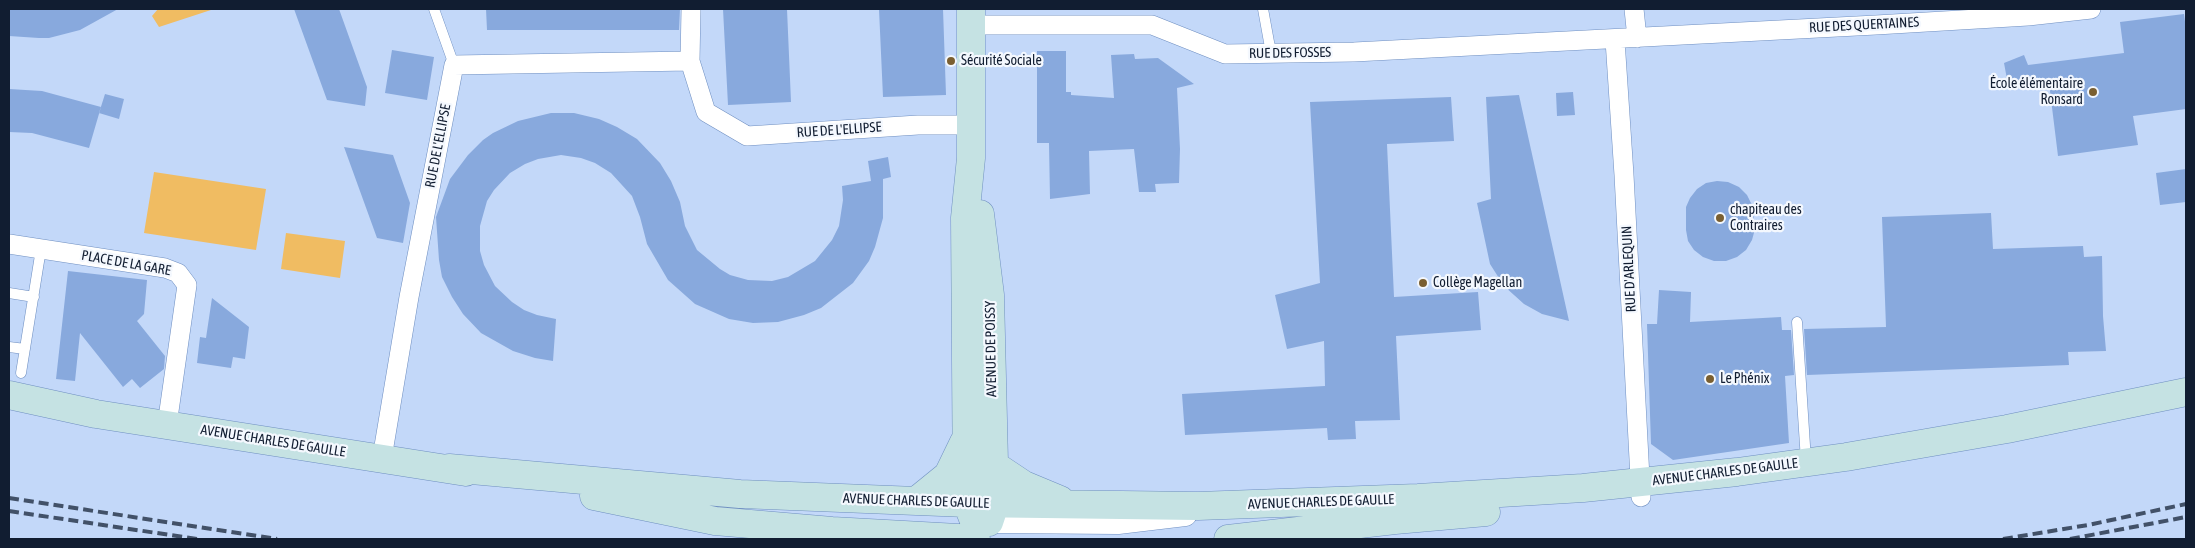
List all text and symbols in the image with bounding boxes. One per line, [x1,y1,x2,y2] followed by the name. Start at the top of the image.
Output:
[1809,14,1919,36] street label: RUE DES QUERTAINES
[1249,44,1331,62] street label: RUE DES FOSSES
[961,53,1042,69] place label: Sécurité Sociale
[945,55,957,67] marker: Sécurité Sociale
[1990,76,2083,108] place label: École élémentaire Ronsard
[2087,86,2099,98] marker: École élémentaire Ronsard
[422,103,454,189] street label: RUE DE L'ELLIPSE
[796,119,882,141] street label: RUE DE L'ELLIPSE
[1730,202,1802,234] place label: chapiteau des Contraires
[1714,212,1726,224] marker: chapiteau des Contraires
[1618,225,1640,313] street label: RUE D'ARLEQUIN
[80,247,172,279] street label: PLACE DE LA GARE
[1433,275,1522,291] place label: Collège Magellan
[1417,277,1429,289] marker: Collège Magellan
[982,301,1000,397] street label: AVENUE DE POISSY
[1720,371,1769,387] place label: Le Phénix
[1704,373,1716,385] marker: Le Phénix
[199,421,347,461] street label: AVENUE CHARLES DE GAULLE
[1651,455,1799,489] street label: AVENUE CHARLES DE GAULLE
[843,490,989,512] street label: AVENUE CHARLES DE GAULLE
[1248,491,1394,513] street label: AVENUE CHARLES DE GAULLE

